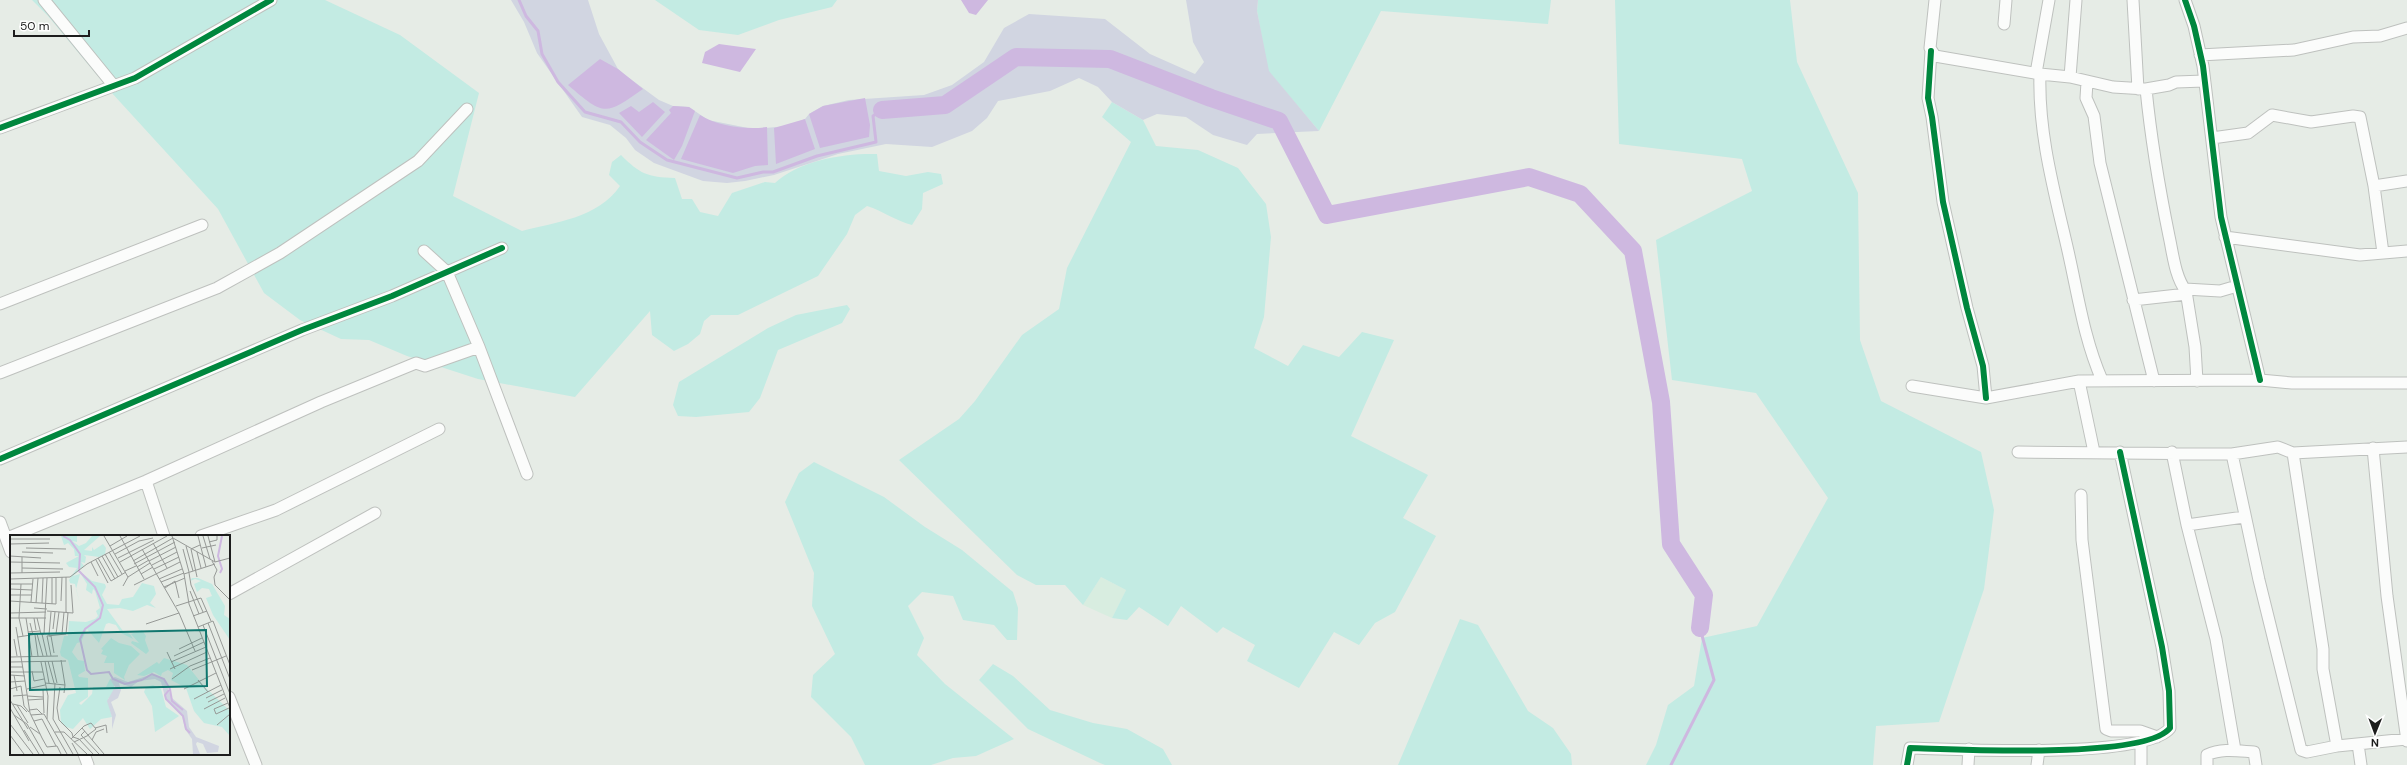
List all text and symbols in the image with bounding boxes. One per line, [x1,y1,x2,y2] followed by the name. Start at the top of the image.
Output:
[14,12,89,38] scale bar
[20,18,49,34] text: 50 m
[10,535,230,755] inset map
[2355,713,2395,753] north arrow
[2371,736,2379,750] text: N

